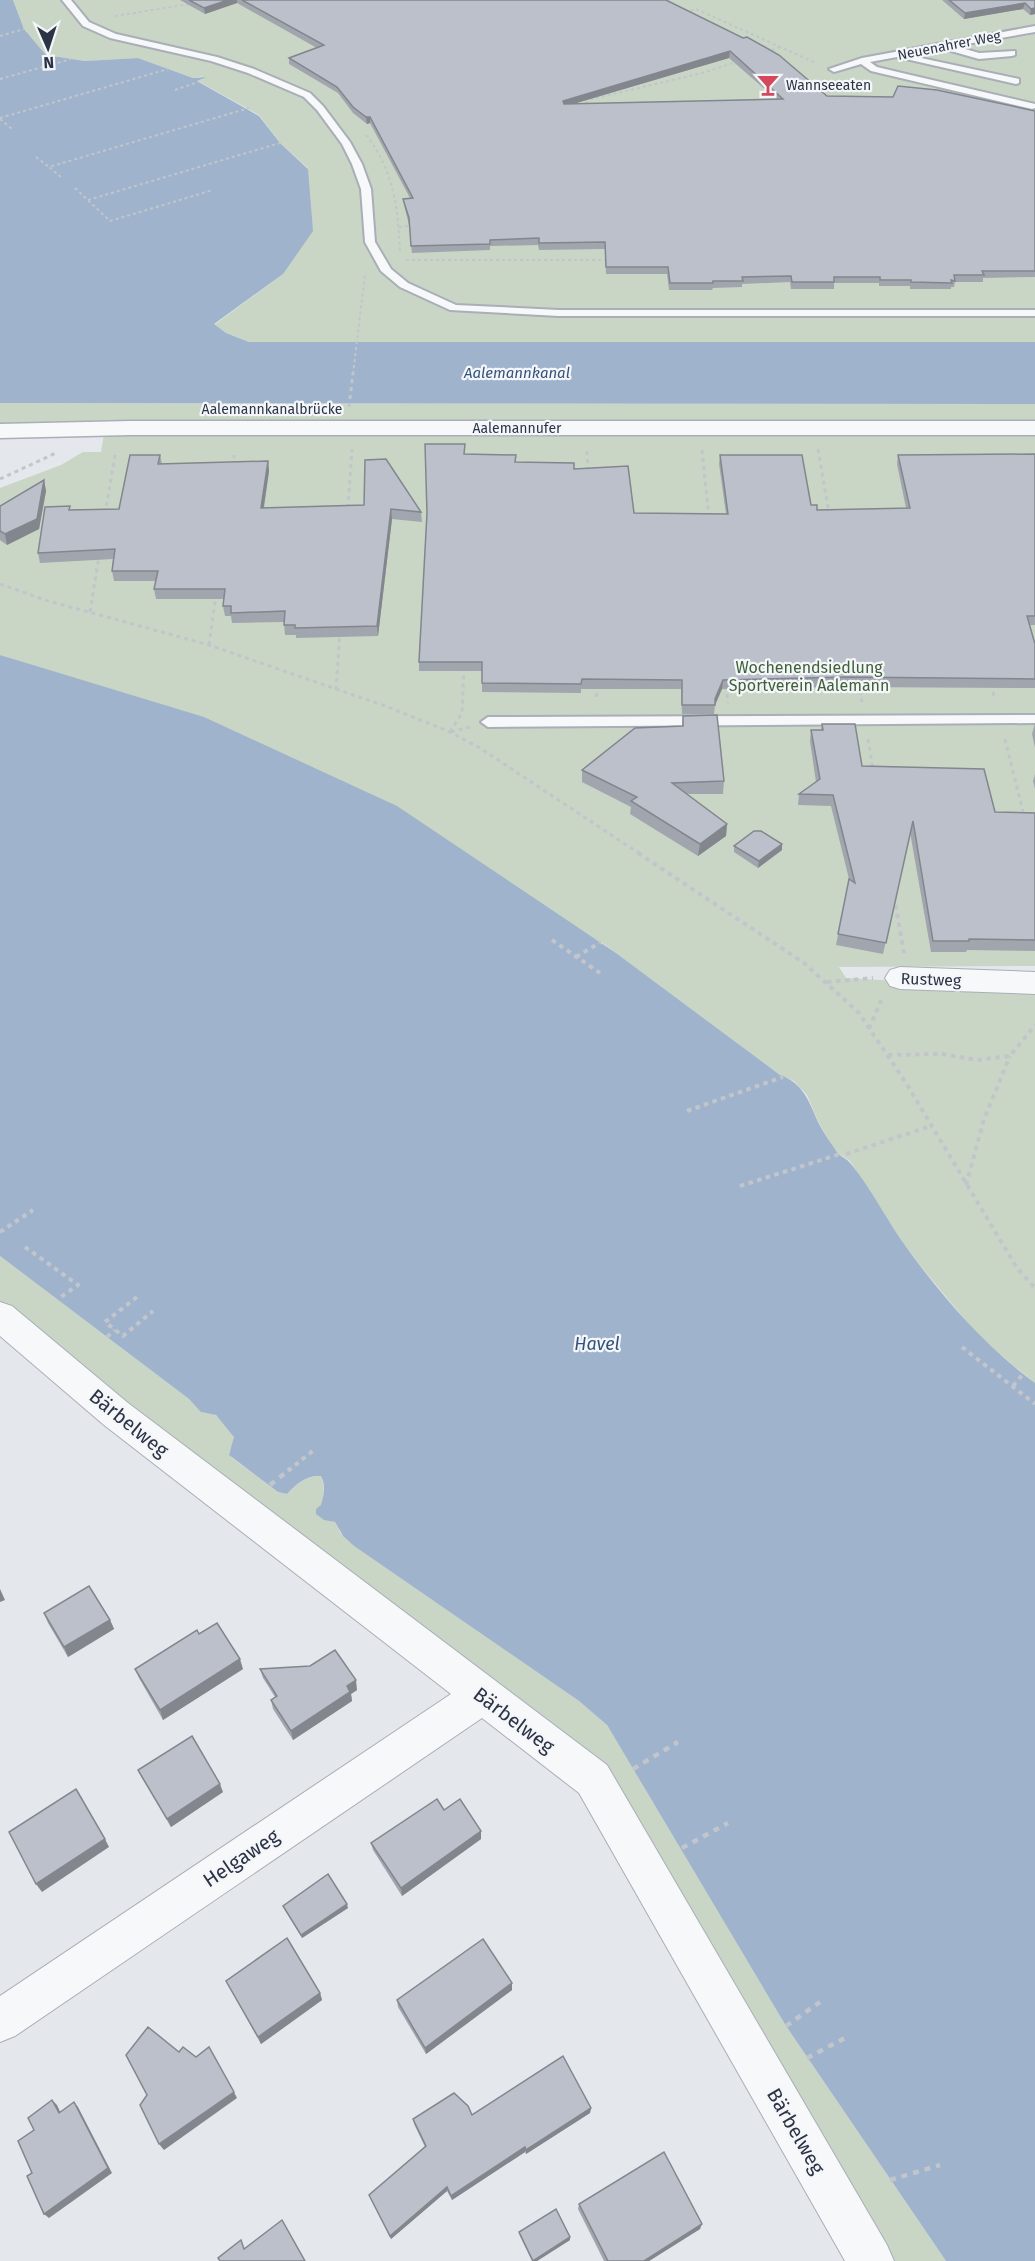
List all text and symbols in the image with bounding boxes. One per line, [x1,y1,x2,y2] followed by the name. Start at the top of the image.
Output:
[18,18,78,78] north arrow
[896,27,1003,64] street label: Neuenahrer Weg
[43,53,55,72] text: N
[755,72,781,98] bar icon: Wannseeaten
[786,77,871,94] place label: Wannseeaten
[463,364,570,382] water label: Aalemannkanal
[202,401,342,418] street label: Aalemannkanalbrücke
[473,420,562,437] street label: Aalemannufer
[729,658,889,695] park label: Wochenendsiedlung Sportverein Aalemann
[900,969,962,990] street label: Rustweg
[574,1333,620,1355] water label: Havel
[85,1384,174,1463] street label: Bärbelweg
[469,1682,560,1759] street label: Bärbelweg
[198,1823,284,1892] street label: Helgaweg
[762,2084,830,2179] street label: Bärbelweg

